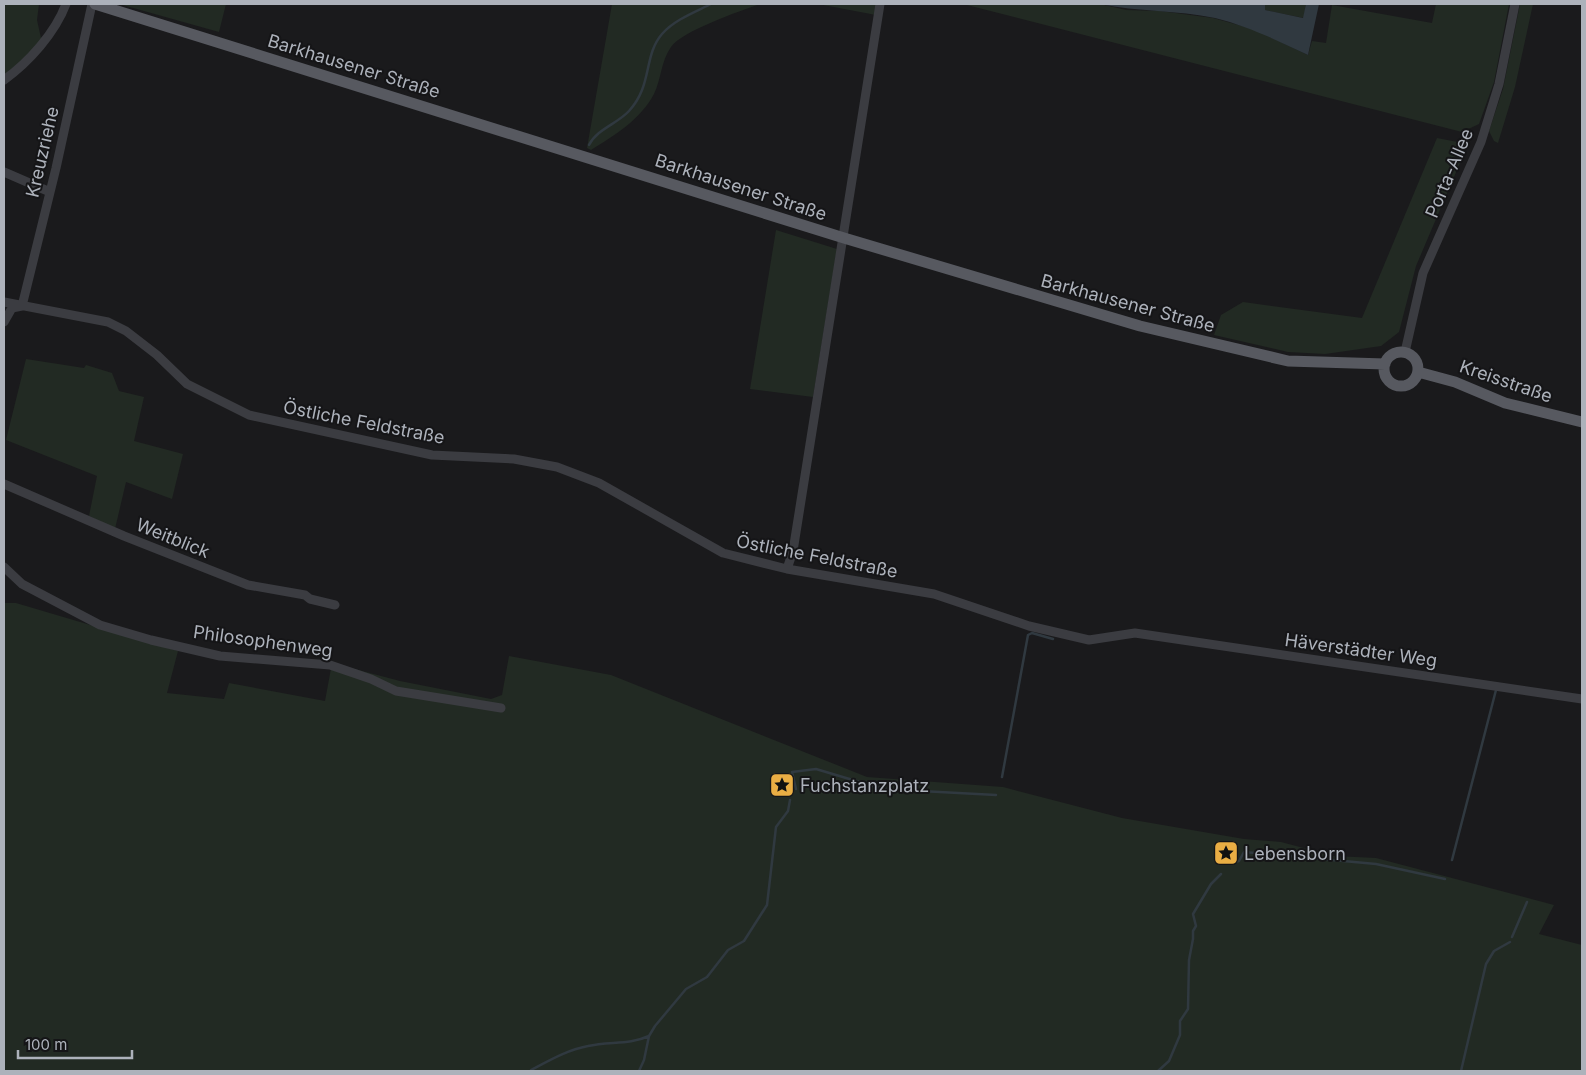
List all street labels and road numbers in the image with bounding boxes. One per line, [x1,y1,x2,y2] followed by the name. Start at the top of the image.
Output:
[265,30,443,102] street label: Barkhausener Straße
[21,104,63,200] street label: Kreuzriehe
[1421,125,1477,221] street label: Porta-Allee
[653,149,829,225] street label: Barkhausener Straße
[1039,270,1217,336] street label: Barkhausener Straße
[1457,355,1555,407] street label: Kreisstraße
[281,395,447,448] street label: Östliche Feldstraße
[133,514,213,562] street label: Weitblick
[734,529,900,582] street label: Östliche Feldstraße
[192,621,334,661] street label: Philosophenweg
[1284,629,1438,671] street label: Häverstädter Weg

